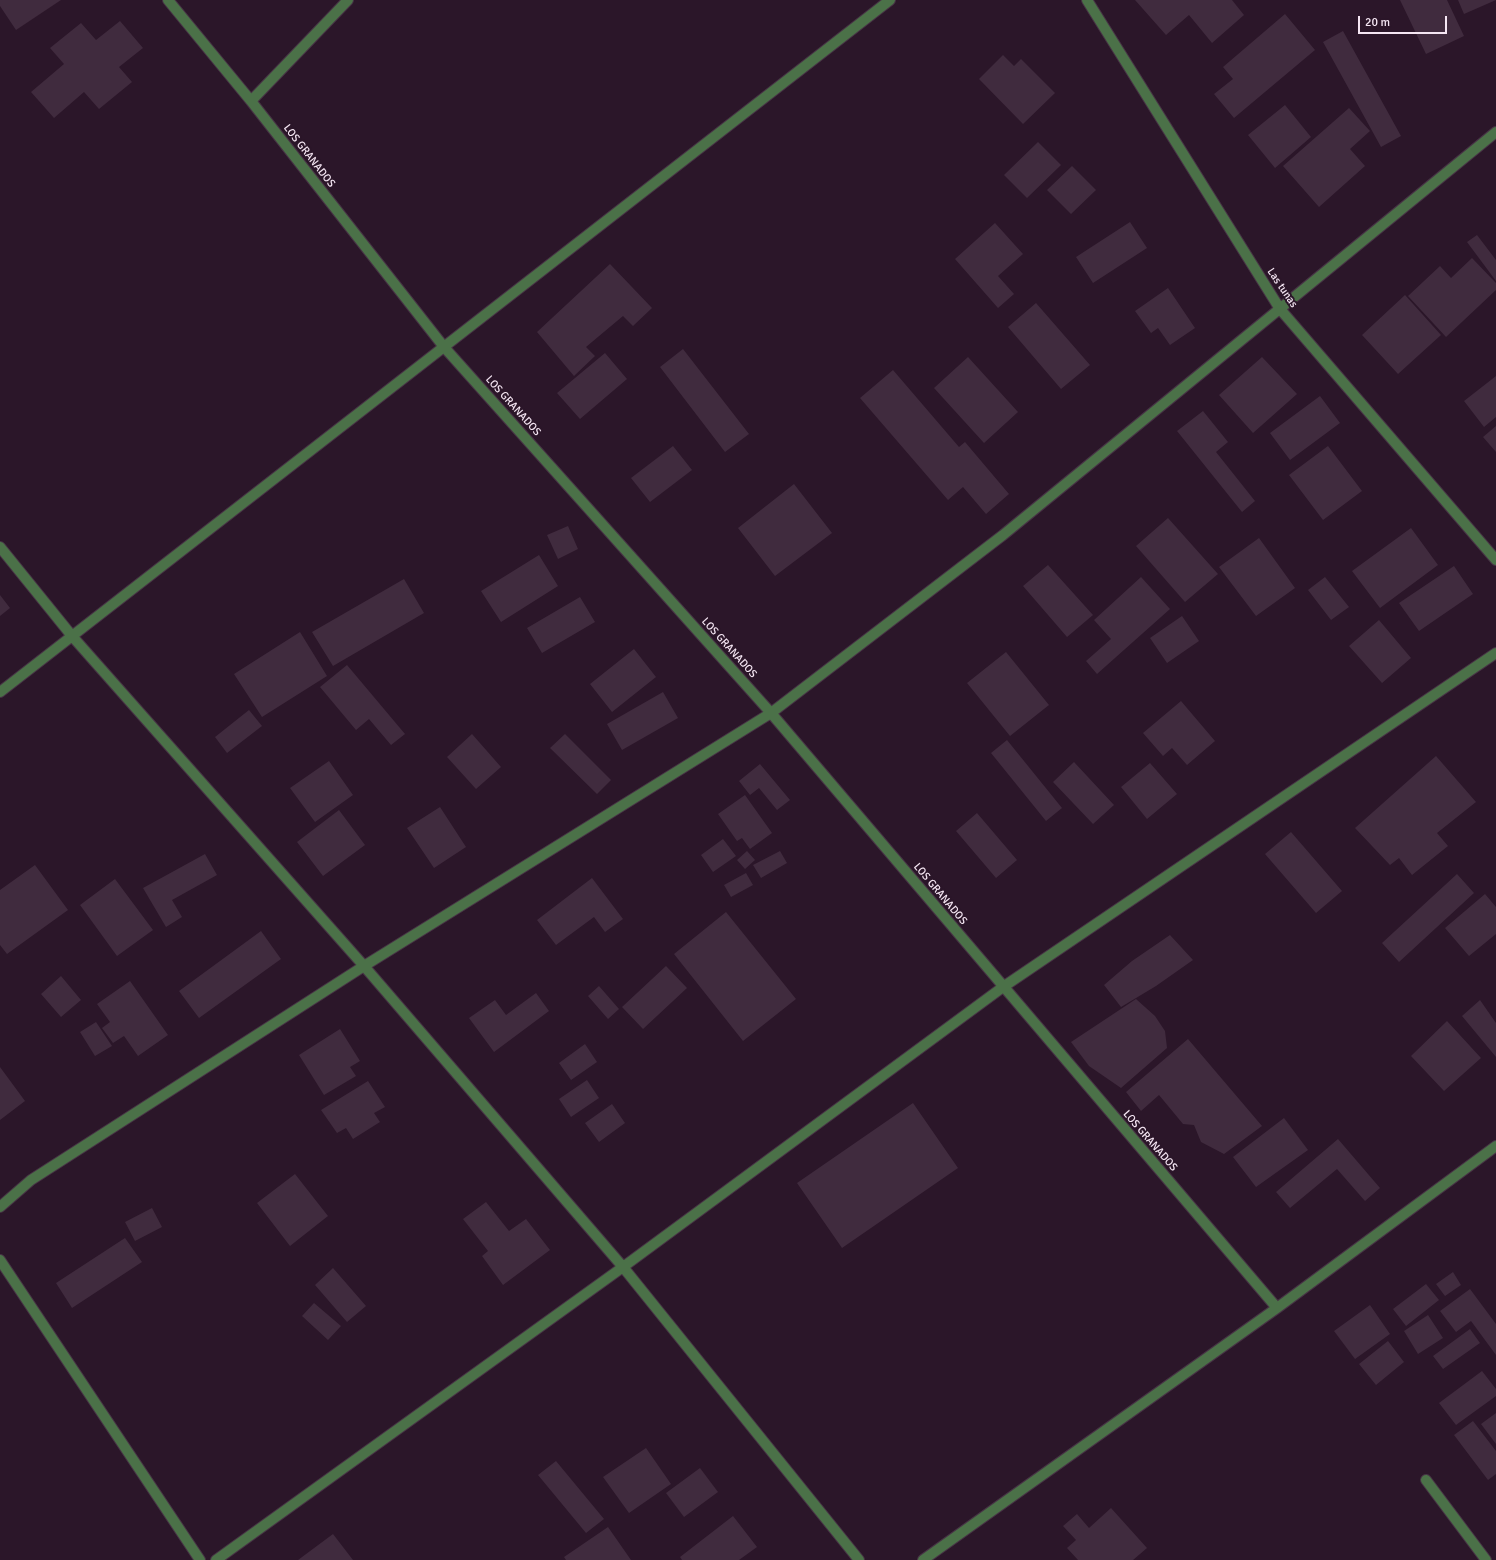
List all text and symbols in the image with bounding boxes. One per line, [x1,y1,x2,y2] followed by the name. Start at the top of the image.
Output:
[1360,8,1449,34] scale bar
[1365,15,1390,30] text: 20 m
[280,122,338,190] street label: LOS GRANADOS
[1264,266,1300,310] street label: Las tunas
[483,373,543,439] street label: LOS GRANADOS
[699,615,759,681] street label: LOS GRANADOS
[910,861,970,927] street label: LOS GRANADOS
[1120,1108,1180,1174] street label: LOS GRANADOS

